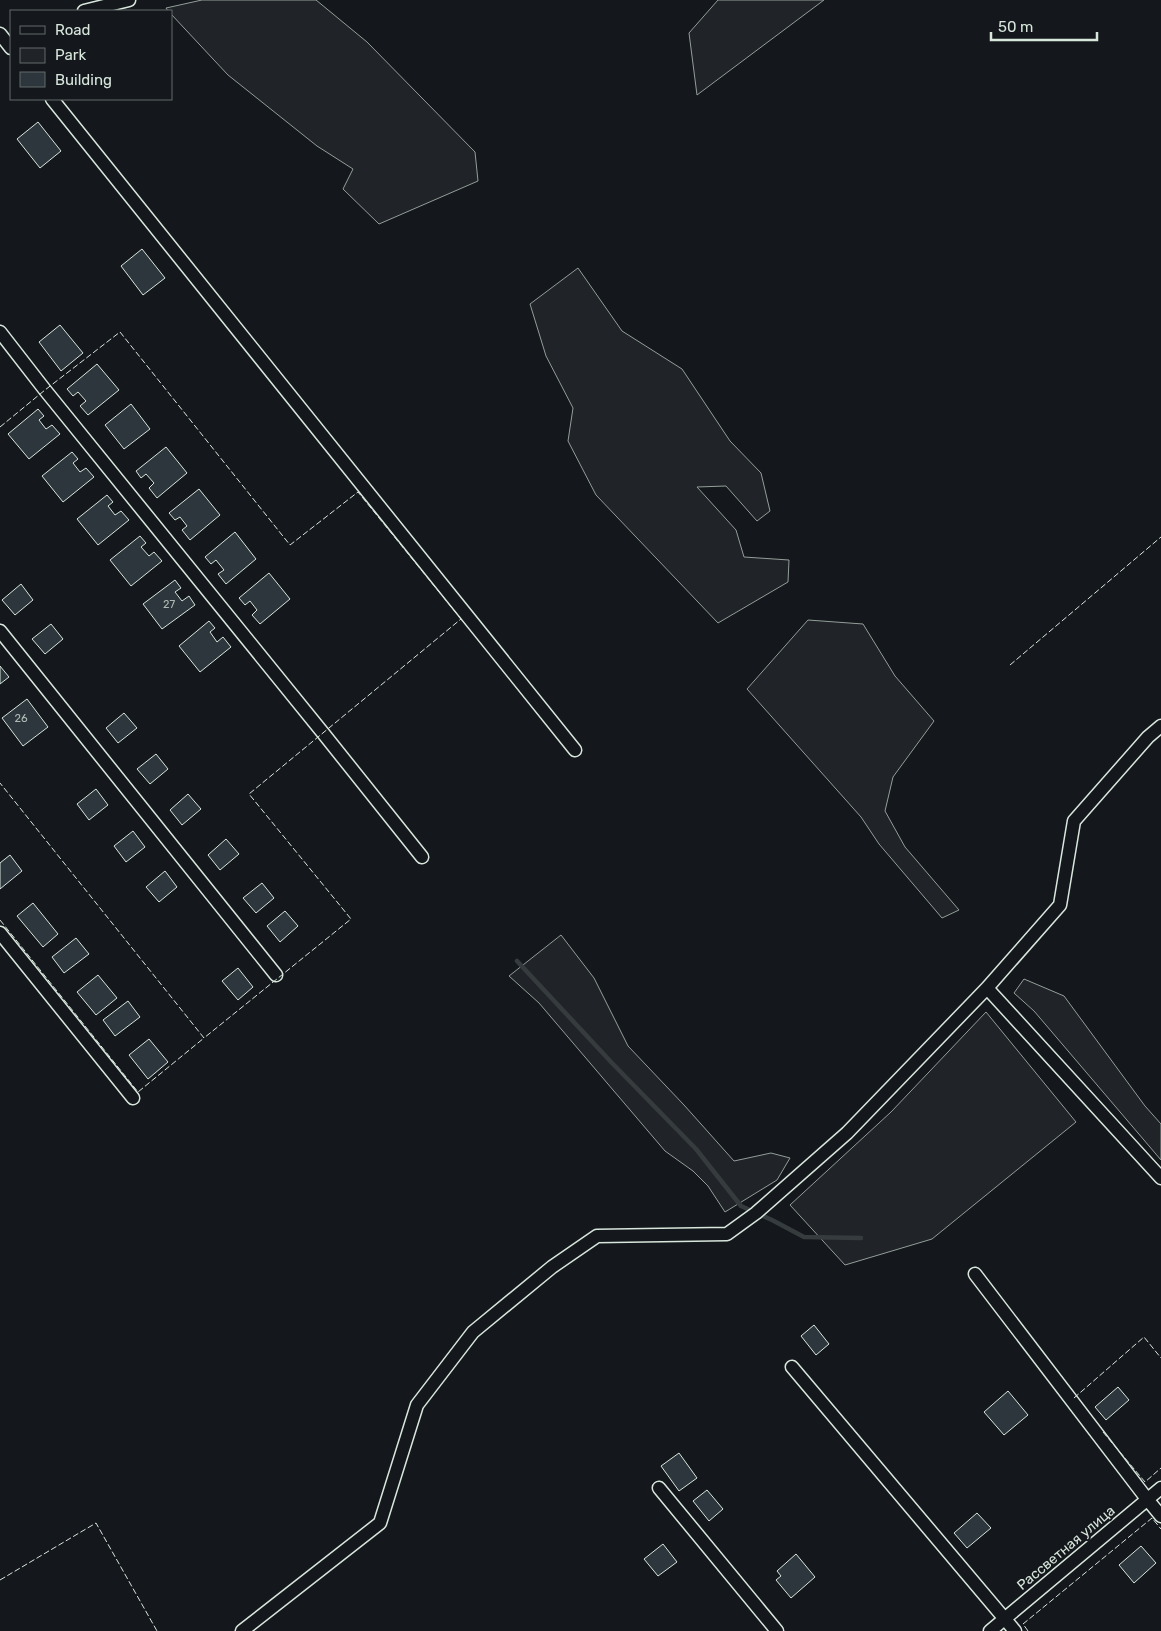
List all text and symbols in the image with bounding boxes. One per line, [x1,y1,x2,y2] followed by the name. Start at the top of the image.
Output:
[10,10,172,100] legend
[991,10,1097,42] scale bar
[998,18,1033,36] text: 50 m
[55,21,91,39] text: Road
[55,46,86,64] text: Park
[55,71,112,89] text: Building
[163,598,175,611] house number: 27
[14,712,28,725] house number: 26
[1014,1502,1118,1594] street label: Рассветная улица

